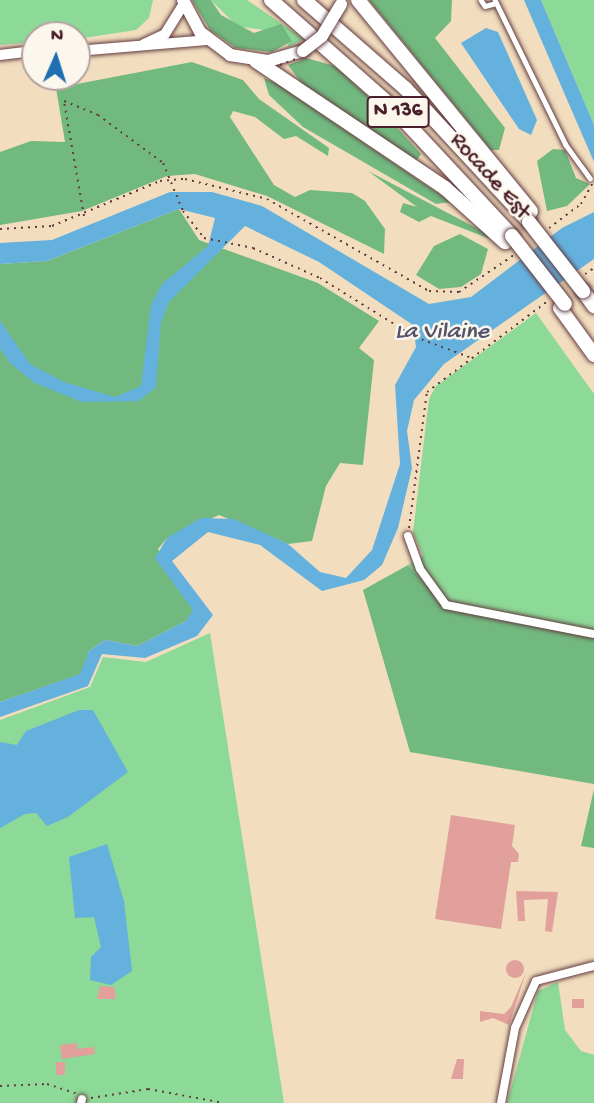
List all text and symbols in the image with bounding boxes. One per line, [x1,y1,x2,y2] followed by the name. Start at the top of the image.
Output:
[21,21,91,91] north arrow
[50,25,64,48] text: N
[366,94,430,130] road number: N 136
[443,128,535,226] street label: Rocade Est
[395,319,489,347] water label: La Vilaine

